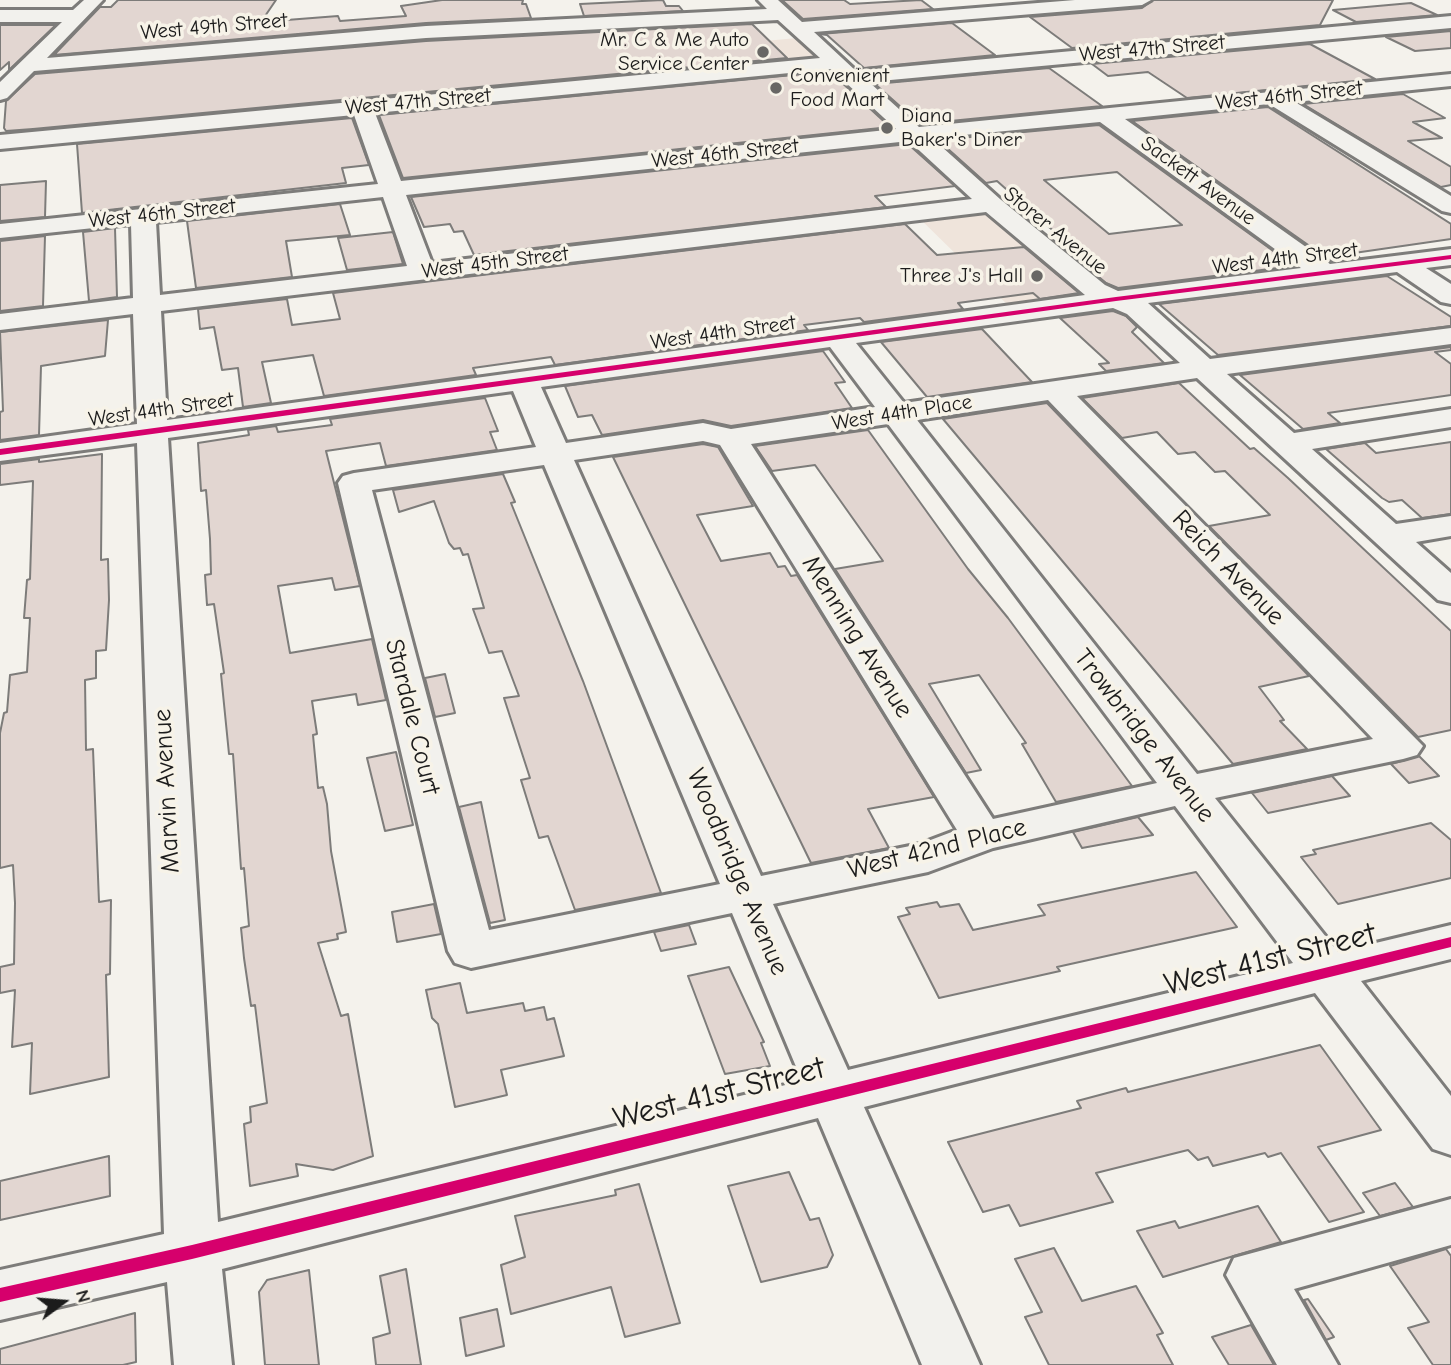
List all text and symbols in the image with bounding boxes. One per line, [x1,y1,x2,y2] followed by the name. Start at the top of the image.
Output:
[140,8,288,46] street label: West 49th Street
[600,27,749,77] place label: Mr. C & Me Auto Service Center
[1078,30,1226,68] street label: West 47th Street
[755,44,771,60] marker: Mr. C & Me Auto Service Center
[790,63,889,113] place label: Convenient Food Mart
[1214,76,1364,116] street label: West 46th Street
[768,80,784,96] marker: Convenient Food Mart
[344,83,492,121] street label: West 47th Street
[901,103,1022,153] place label: Diana Baker's Diner
[879,120,895,136] marker: Diana Baker's Diner
[1136,131,1260,231] street label: Sackett Avenue
[650,134,800,174] street label: West 46th Street
[998,182,1112,280] street label: Storer Avenue
[87,194,237,234] street label: West 46th Street
[1211,238,1359,280] street label: West 44th Street
[420,242,570,284] street label: West 45th Street
[900,263,1023,289] place label: Three J's Hall
[1029,268,1045,284] marker: Three J's Hall
[649,310,797,356] street label: West 44th Street
[87,387,235,433] street label: West 44th Street
[830,389,974,437] street label: West 44th Place
[1165,504,1291,632] street label: Reich Avenue
[795,550,919,724] street label: Menning Avenue
[378,636,446,798] street label: Stardale Court
[1067,643,1221,829] street label: Trowbridge Avenue
[147,708,187,874] street label: Marvin Avenue
[679,764,795,980] street label: Woodbridge Avenue
[844,812,1030,886] street label: West 42nd Place
[1160,915,1380,1005] street label: West 41st Street
[609,1049,829,1139] street label: West 41st Street
[28,1267,98,1337] north arrow
[71,1287,95,1305] text: N

